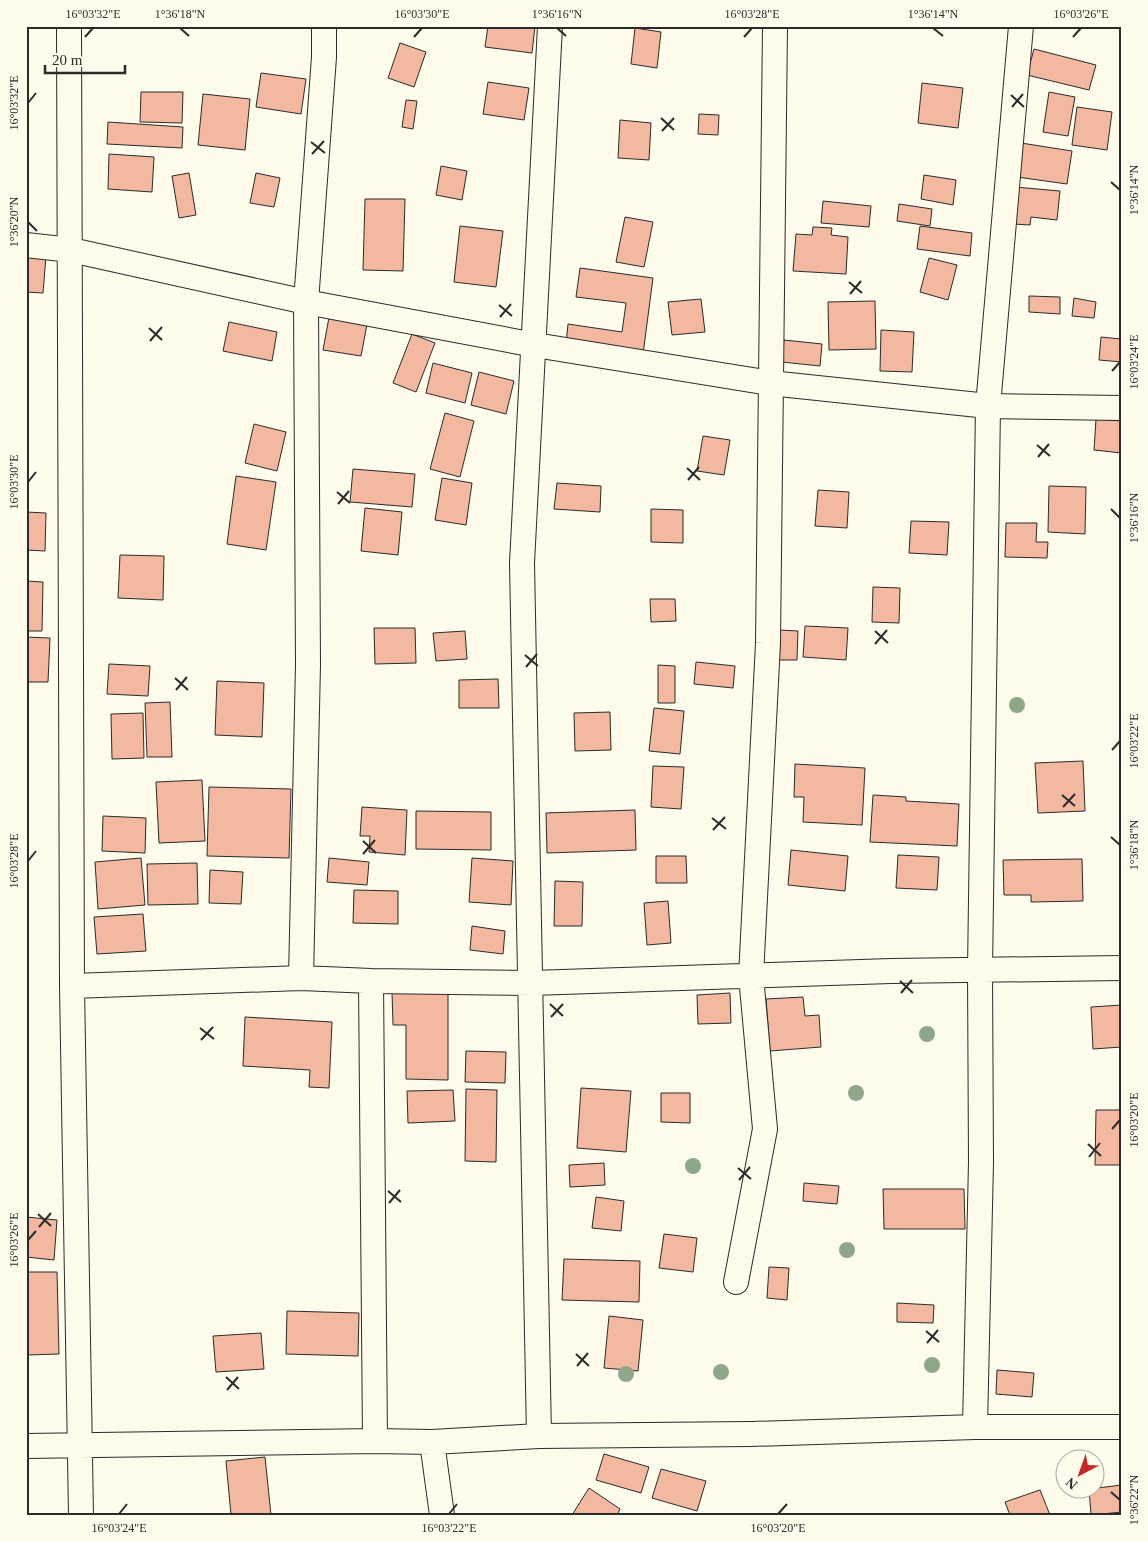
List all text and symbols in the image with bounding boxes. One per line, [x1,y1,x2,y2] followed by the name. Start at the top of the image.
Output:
[65,7,121,21] text: 16°03'32"E
[155,7,206,21] text: 1°36'18"N
[394,7,450,21] text: 16°03'30"E
[532,7,583,21] text: 1°36'16"N
[724,7,780,21] text: 16°03'28"E
[908,7,959,21] text: 1°36'14"N
[1053,7,1109,21] text: 16°03'26"E
[45,42,125,74] scale bar
[52,52,83,68] text: 20 m
[7,75,21,131] text: 16°03'32"E
[1127,164,1141,215] text: 1°36'14"N
[7,196,21,247] text: 1°36'20"N
[1127,334,1141,390] text: 16°03'24"E
[7,454,21,510] text: 16°03'30"E
[1127,492,1141,543] text: 1°36'16"N
[1127,713,1141,769] text: 16°03'22"E
[1127,819,1141,870] text: 1°36'18"N
[7,833,21,889] text: 16°03'28"E
[1127,1092,1141,1148] text: 16°03'20"E
[7,1212,21,1268] text: 16°03'26"E
[1056,1448,1106,1498] north arrow
[1063,1474,1081,1492] text: N
[1127,1474,1141,1525] text: 1°36'22"N
[91,1521,147,1535] text: 16°03'24"E
[421,1521,477,1535] text: 16°03'22"E
[750,1521,806,1535] text: 16°03'20"E

